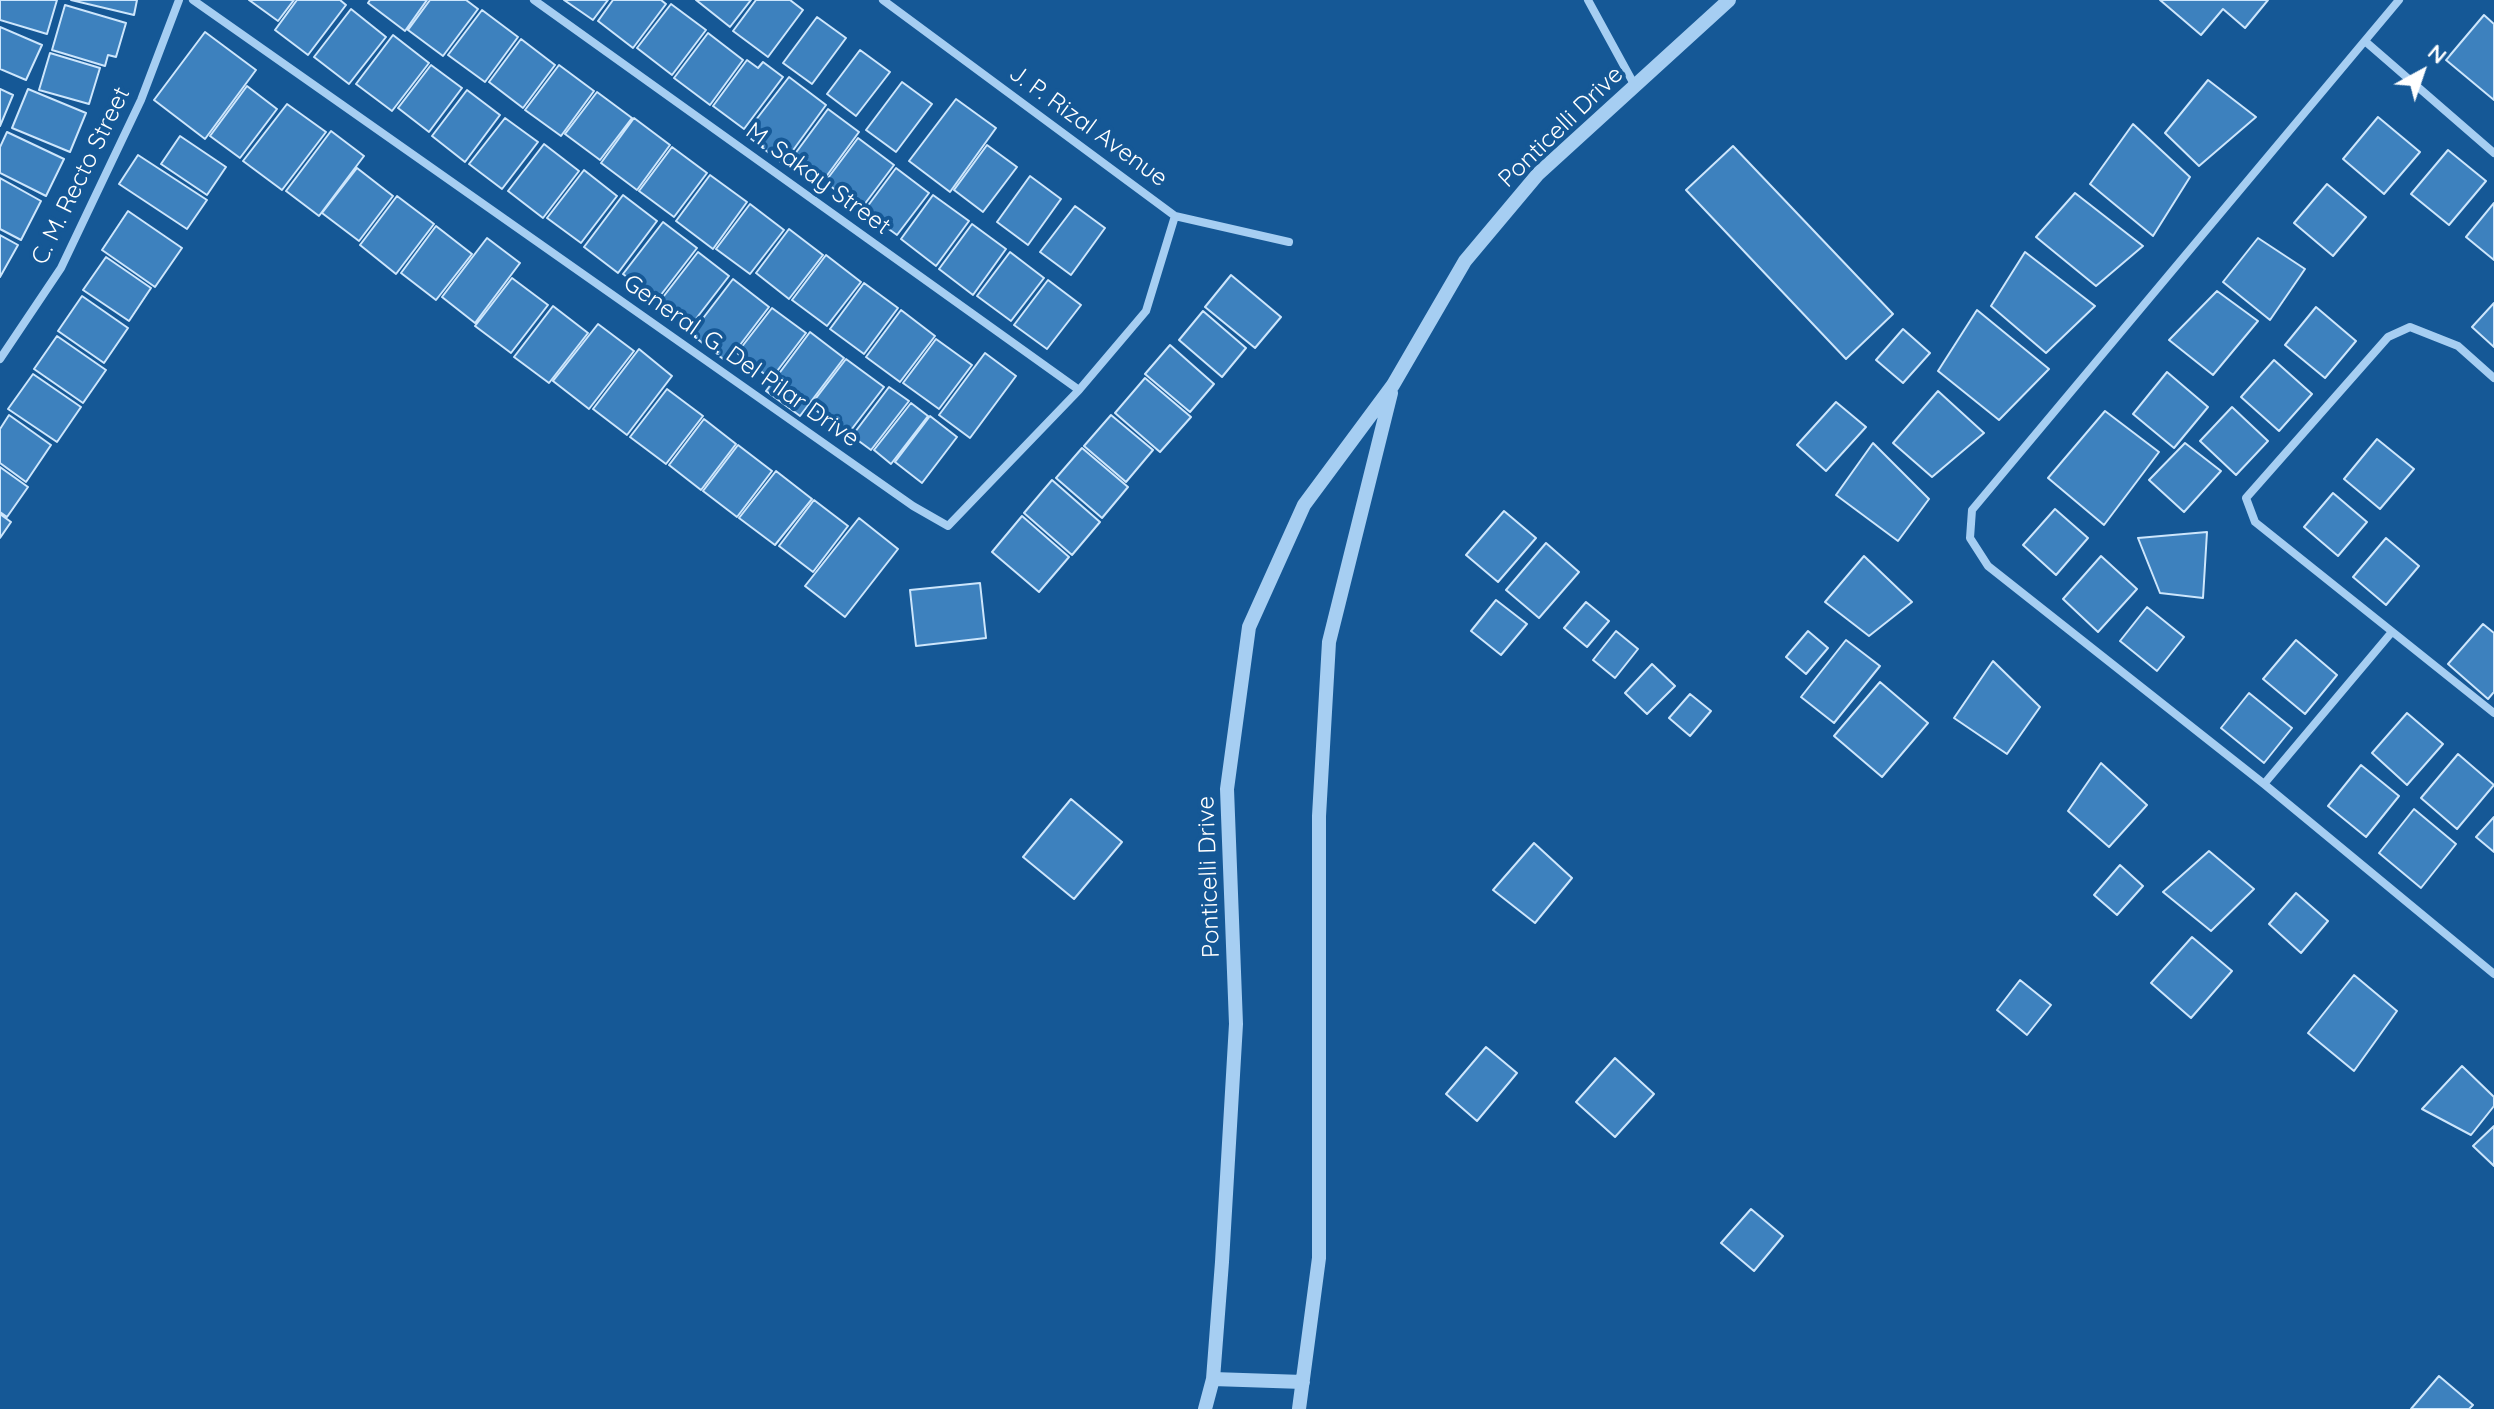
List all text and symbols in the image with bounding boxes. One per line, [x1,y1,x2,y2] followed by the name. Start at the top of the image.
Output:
[2382,32,2462,112] north arrow
[2422,38,2453,70] text: N
[1003,59,1173,193] street label: J. P. Rizal Avenue
[1493,60,1629,194] street label: Ponticelli Drive
[26,83,136,269] street label: C. M. Recto Street
[740,117,896,241] street label: M. Sakay Street
[618,269,864,453] street label: General. G. Del Pilar Drive
[1192,795,1226,959] street label: Ponticelli Drive

